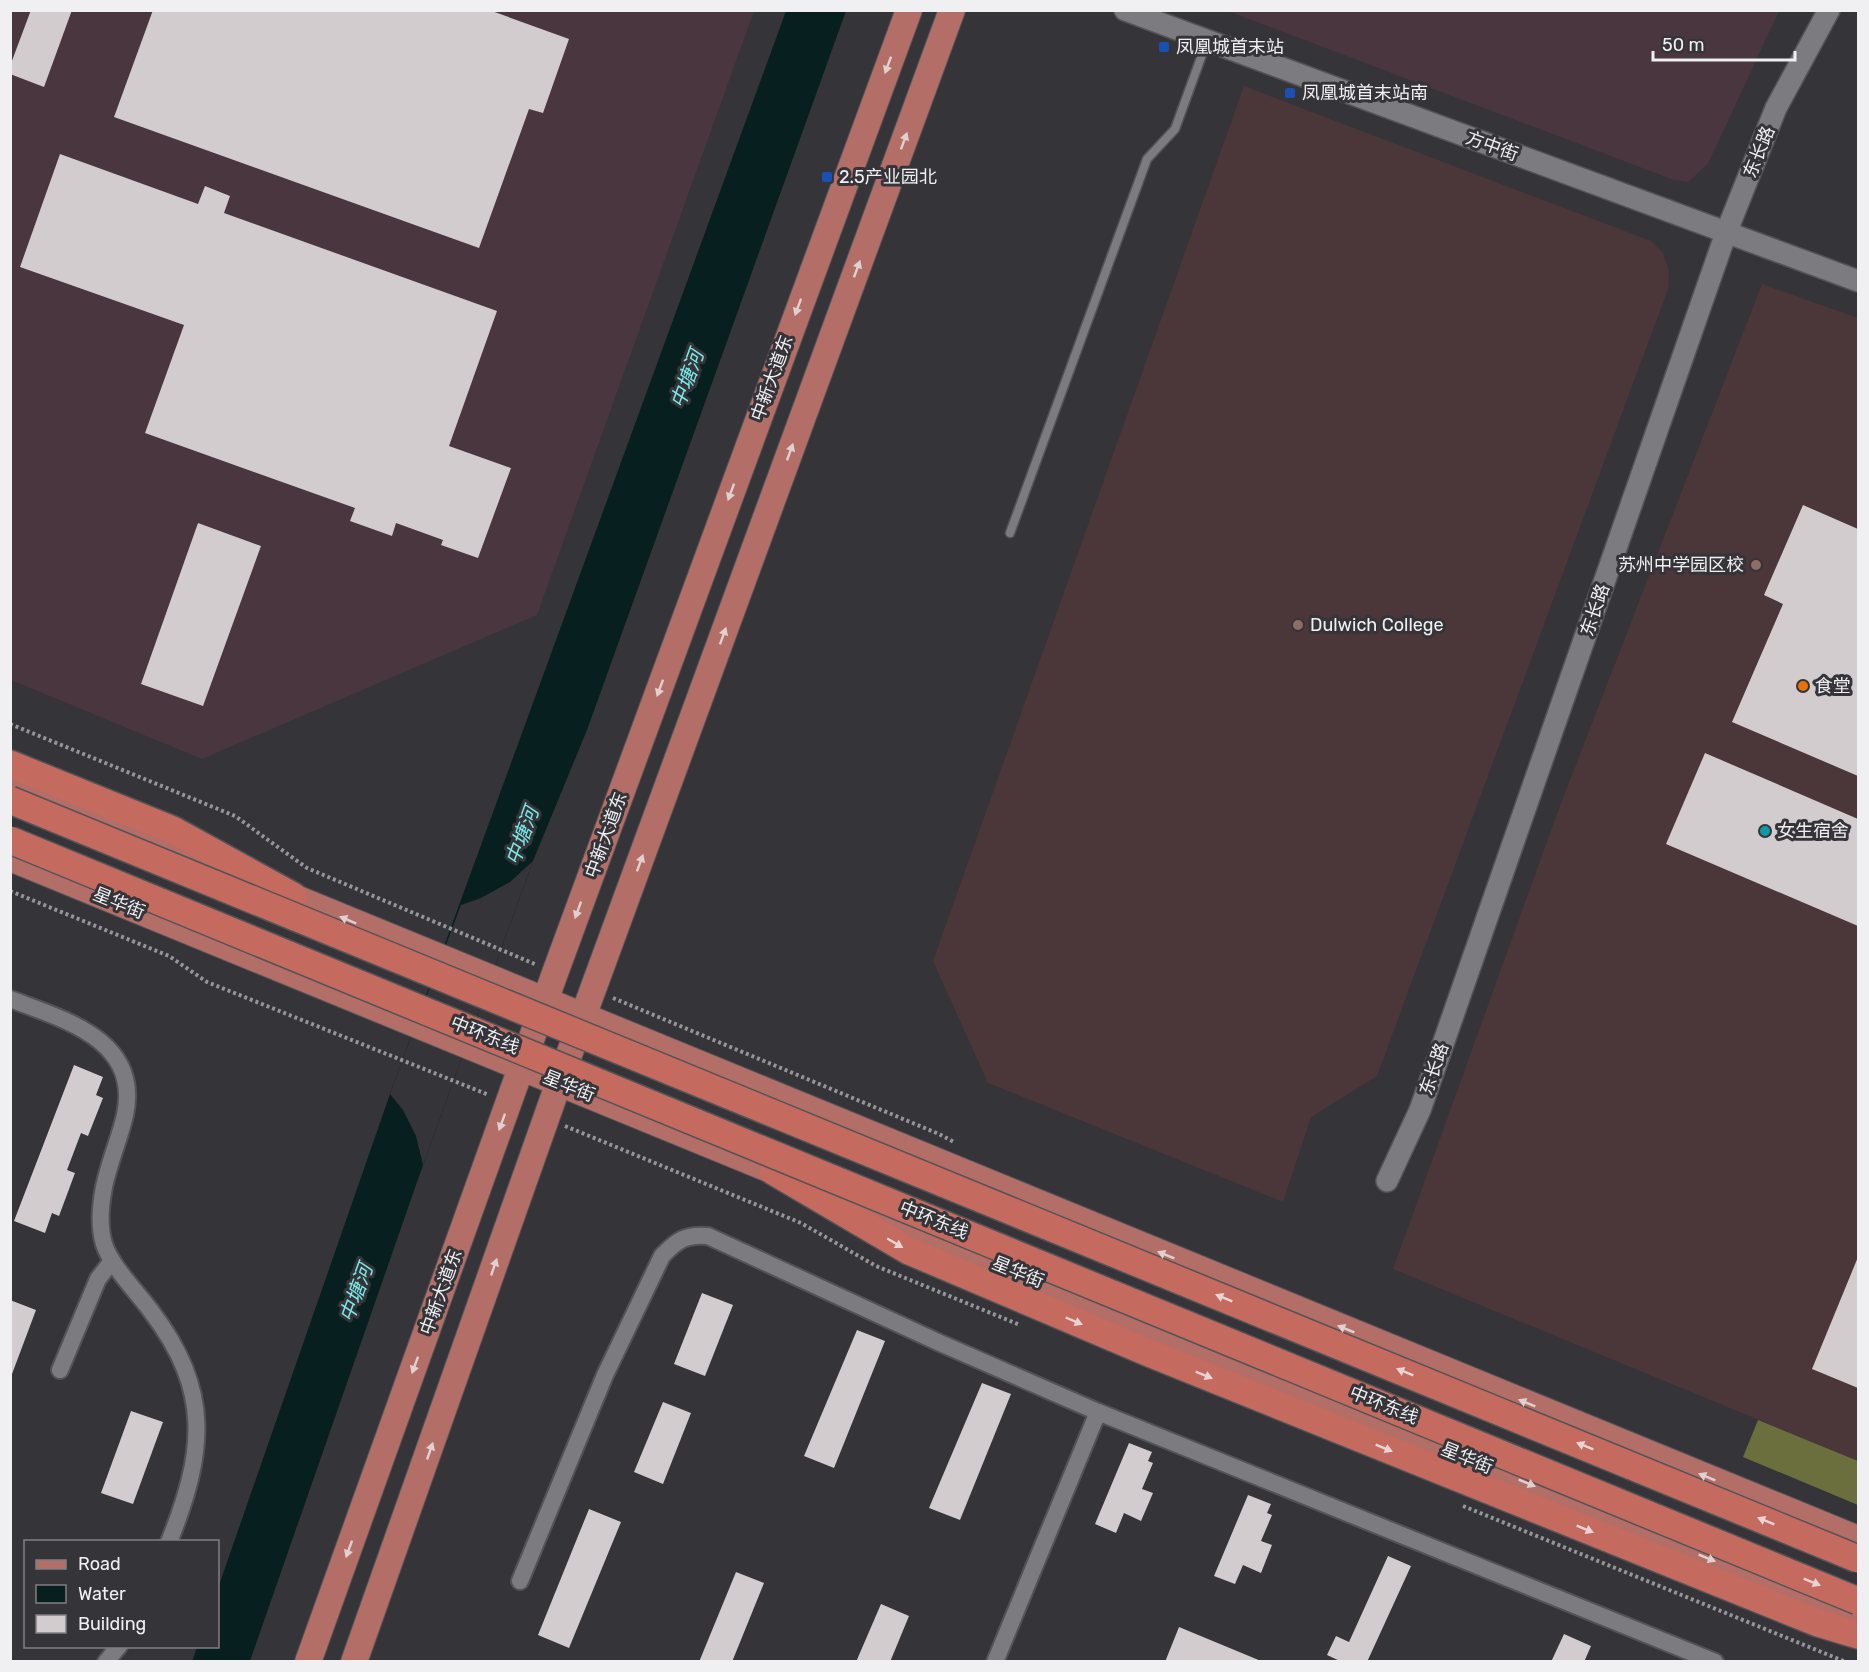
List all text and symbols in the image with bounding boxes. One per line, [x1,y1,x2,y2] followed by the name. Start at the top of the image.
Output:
[1653,24,1796,62] scale bar
[1662,34,1705,56] text: 50 m
[1176,36,1284,58] place label: 凤凰城首末站
[1157,40,1171,54] marker: 凤凰城首末站
[883,56,893,74] one-way arrow
[1302,82,1428,104] place label: 凤凰城首末站南
[1283,86,1297,100] marker: 凤凰城首末站南
[1739,123,1779,181] street label: 东长路
[1463,126,1521,166] street label: 方中街
[899,132,909,150] one-way arrow
[839,166,937,188] place label: 2.5产业园北
[820,170,834,184] marker: 2.5产业园北
[852,260,862,278] one-way arrow
[793,298,802,316] one-way arrow
[746,332,798,424] street label: 中新大道东
[665,343,710,411] water label: 中塘河
[786,443,795,461] one-way arrow
[725,483,735,501] one-way arrow
[1618,554,1744,576] place label: 苏州中学园区校
[1749,558,1763,572] marker: 苏州中学园区校
[1576,581,1614,639] street label: 东长路
[1310,614,1444,636] place label: Dulwich College
[1291,618,1305,632] marker: Dulwich College
[719,626,729,644] one-way arrow
[1815,675,1851,697] place label: 食堂
[655,679,664,697] one-way arrow
[1796,679,1810,693] marker: 食堂
[580,789,632,881] street label: 中新大道东
[500,800,545,868] water label: 中塘河
[1777,820,1849,842] place label: 女生宿舍
[1758,824,1772,838] marker: 女生宿舍
[635,853,645,871] one-way arrow
[90,883,148,923] street label: 星华街
[573,901,582,919] one-way arrow
[340,915,357,924] one-way arrow
[448,1011,522,1059] street label: 中环东线
[1415,1040,1453,1098] street label: 东长路
[540,1066,598,1106] street label: 星华街
[496,1113,506,1131] one-way arrow
[897,1196,971,1244] street label: 中环东线
[887,1238,904,1248] one-way arrow
[415,1246,467,1338] street label: 中新大道东
[1157,1250,1175,1259] one-way arrow
[989,1252,1047,1292] street label: 星华街
[334,1257,379,1325] water label: 中塘河
[490,1258,500,1276] one-way arrow
[1215,1293,1233,1303] one-way arrow
[1065,1317,1083,1326] one-way arrow
[1337,1324,1355,1334] one-way arrow
[409,1356,419,1374] one-way arrow
[1395,1367,1413,1377] one-way arrow
[1195,1370,1213,1380] one-way arrow
[1347,1381,1421,1429] street label: 中环东线
[1518,1398,1536,1407] one-way arrow
[1438,1438,1496,1478] street label: 星华街
[1576,1441,1594,1450] one-way arrow
[426,1442,435,1460] one-way arrow
[1376,1443,1394,1453] one-way arrow
[1698,1472,1716,1482] one-way arrow
[1518,1478,1536,1488] one-way arrow
[1756,1515,1774,1525] one-way arrow
[1576,1524,1594,1534] one-way arrow
[24,1540,219,1648] legend
[343,1540,353,1558] one-way arrow
[78,1553,121,1575] text: Road
[1698,1553,1716,1563] one-way arrow
[1804,1577,1822,1587] one-way arrow
[78,1583,126,1605] text: Water
[78,1613,146,1635] text: Building

